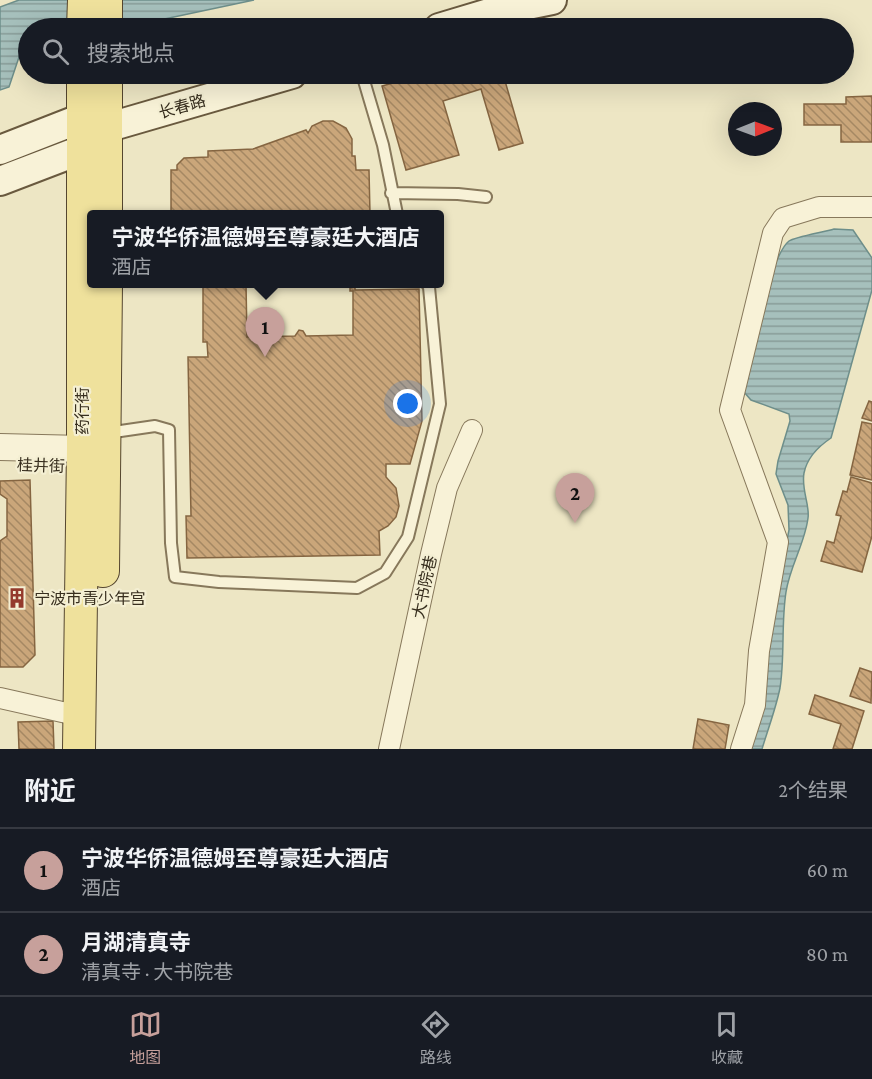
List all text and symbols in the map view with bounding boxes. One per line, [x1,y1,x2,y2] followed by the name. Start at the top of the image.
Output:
[18,18,854,84] search box
[39,35,72,68] icon: search
[87,41,175,66] text: 搜索地点
[157,92,208,121] street label: 长春路
[728,102,782,156] north arrow
[87,210,444,288] popup
[111,225,420,250] text: 宁波华侨温德姆至尊豪廷大酒店
[111,256,151,278] text: 酒店
[246,308,284,357] pin: 1
[74,387,91,435] street label: 药行街
[393,389,422,418] your location
[17,456,65,475] street label: 桂井街
[556,474,594,523] pin: 2
[410,554,439,620] street label: 大书院巷
[5,586,29,610] building icon: 宁波市青少年宫
[34,590,146,607] place label: 宁波市青少年宫
[24,777,76,806] text: 附近
[778,779,848,801] text: 2个结果
[81,846,389,871] text: 宁波华侨温德姆至尊豪廷大酒店
[40,859,47,881] text: 1
[807,859,848,881] text: 60 m
[81,877,121,899] text: 酒店
[81,930,191,955] text: 月湖清真寺
[38,943,49,965] text: 2
[806,943,848,965] text: 80 m
[81,961,233,983] text: 清真寺 · 大书院巷
[129,1008,162,1068] tab: 地图
[419,1008,452,1068] tab: 路线
[710,1008,743,1068] tab: 收藏

